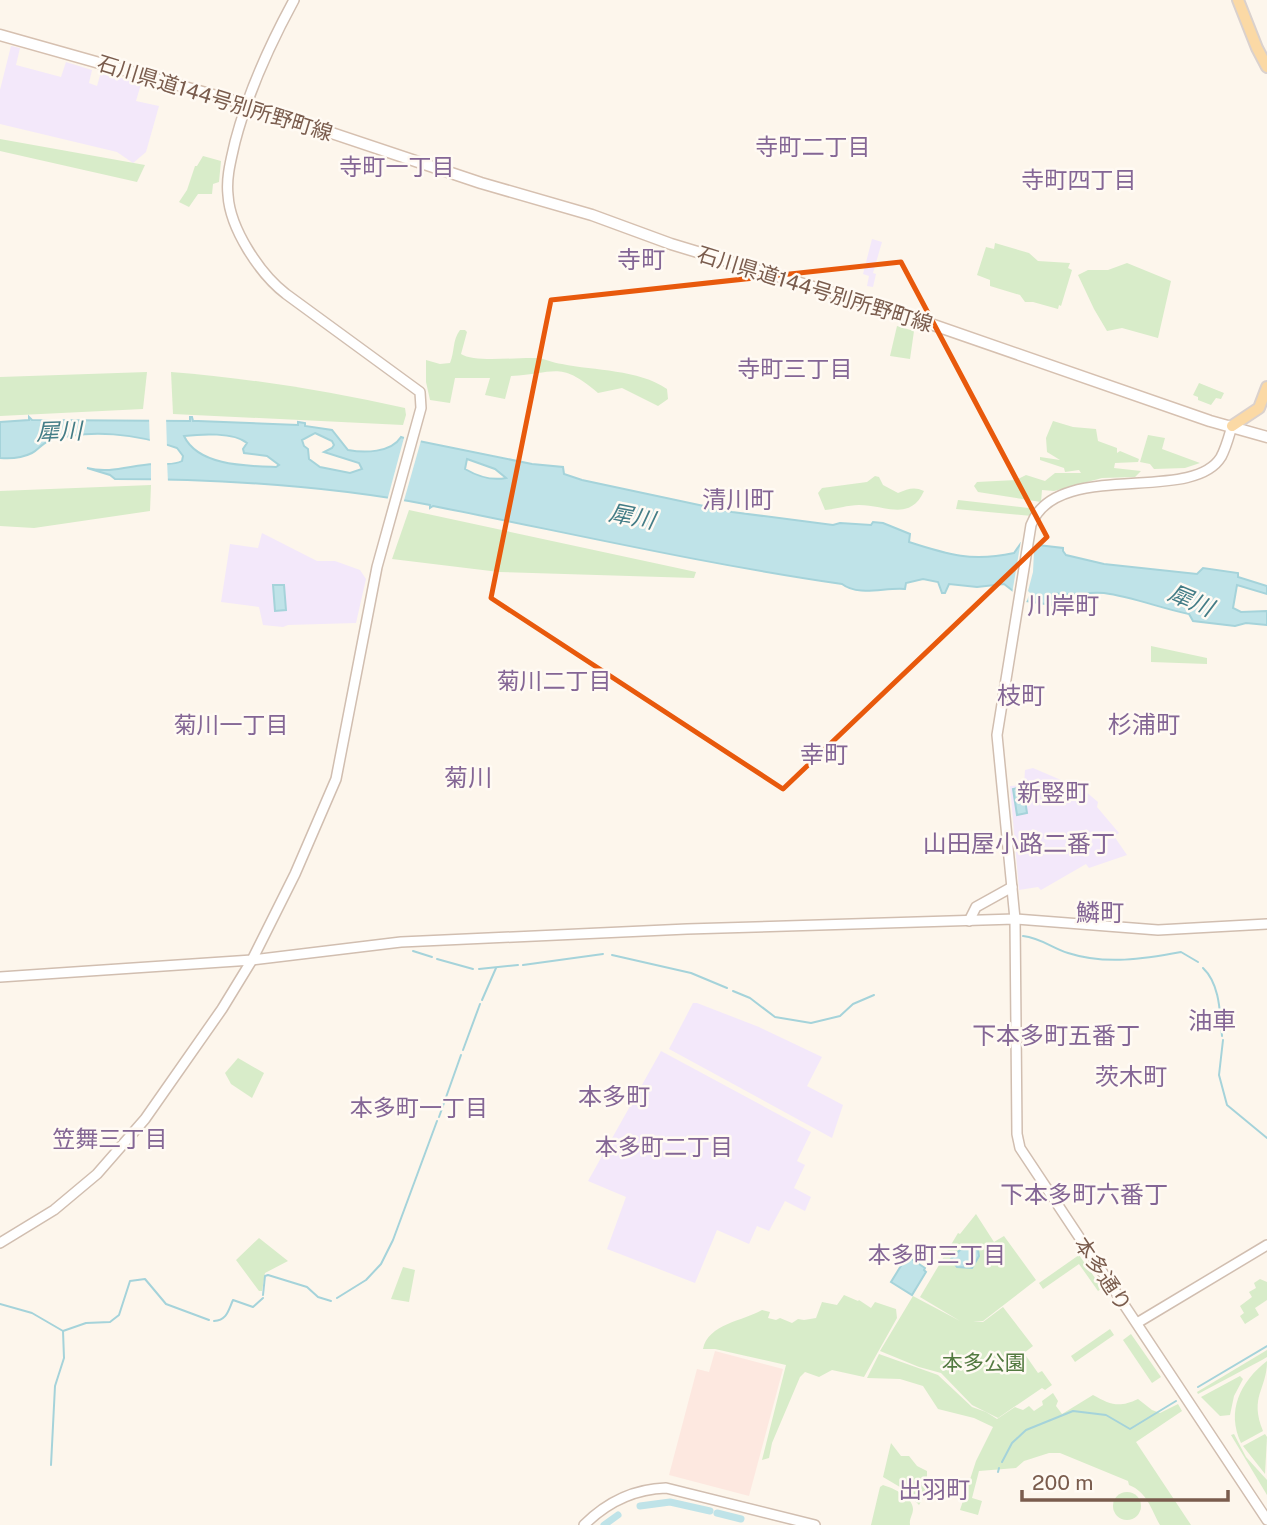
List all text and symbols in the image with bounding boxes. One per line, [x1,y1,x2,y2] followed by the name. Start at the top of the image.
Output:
[94,50,336,146] street label: 石川県道144号別所野町線
[756,133,871,160] district label: 寺町二丁目
[340,153,455,180] district label: 寺町一丁目
[1022,166,1137,193] district label: 寺町四丁目
[694,241,936,337] street label: 石川県道144号別所野町線
[617,245,665,273] district label: 寺町
[738,355,853,382] district label: 寺町三丁目
[36,417,85,445] water label: 犀川
[702,485,774,513] district label: 清川町
[607,498,660,534] water label: 犀川
[1165,579,1220,623] water label: 犀川
[1027,591,1099,619] district label: 川岸町
[497,667,612,694] district label: 菊川二丁目
[997,681,1045,709] district label: 枝町
[1108,710,1180,738] district label: 杉浦町
[174,711,289,738] district label: 菊川一丁目
[800,740,848,768] district label: 幸町
[444,763,492,791] district label: 菊川
[1017,778,1089,806] district label: 新竪町
[923,829,1115,857] district label: 山田屋小路二番丁
[1076,898,1124,926] district label: 鱗町
[1188,1006,1236,1034] district label: 油車
[972,1021,1140,1049] district label: 下本多町五番丁
[1095,1062,1167,1090] district label: 茨木町
[578,1082,650,1110] district label: 本多町
[350,1094,488,1121] district label: 本多町一丁目
[53,1125,168,1152] district label: 笠舞三丁目
[595,1133,733,1160] district label: 本多町二丁目
[1000,1180,1168,1208] district label: 下本多町六番丁
[1069,1232,1137,1316] street label: 本多通り
[868,1241,1006,1268] district label: 本多町三丁目
[942,1350,1026,1375] park label: 本多公園
[1022,1458,1228,1502] scale bar
[1032,1470,1093,1495] text: 200 m
[898,1475,970,1503] district label: 出羽町

